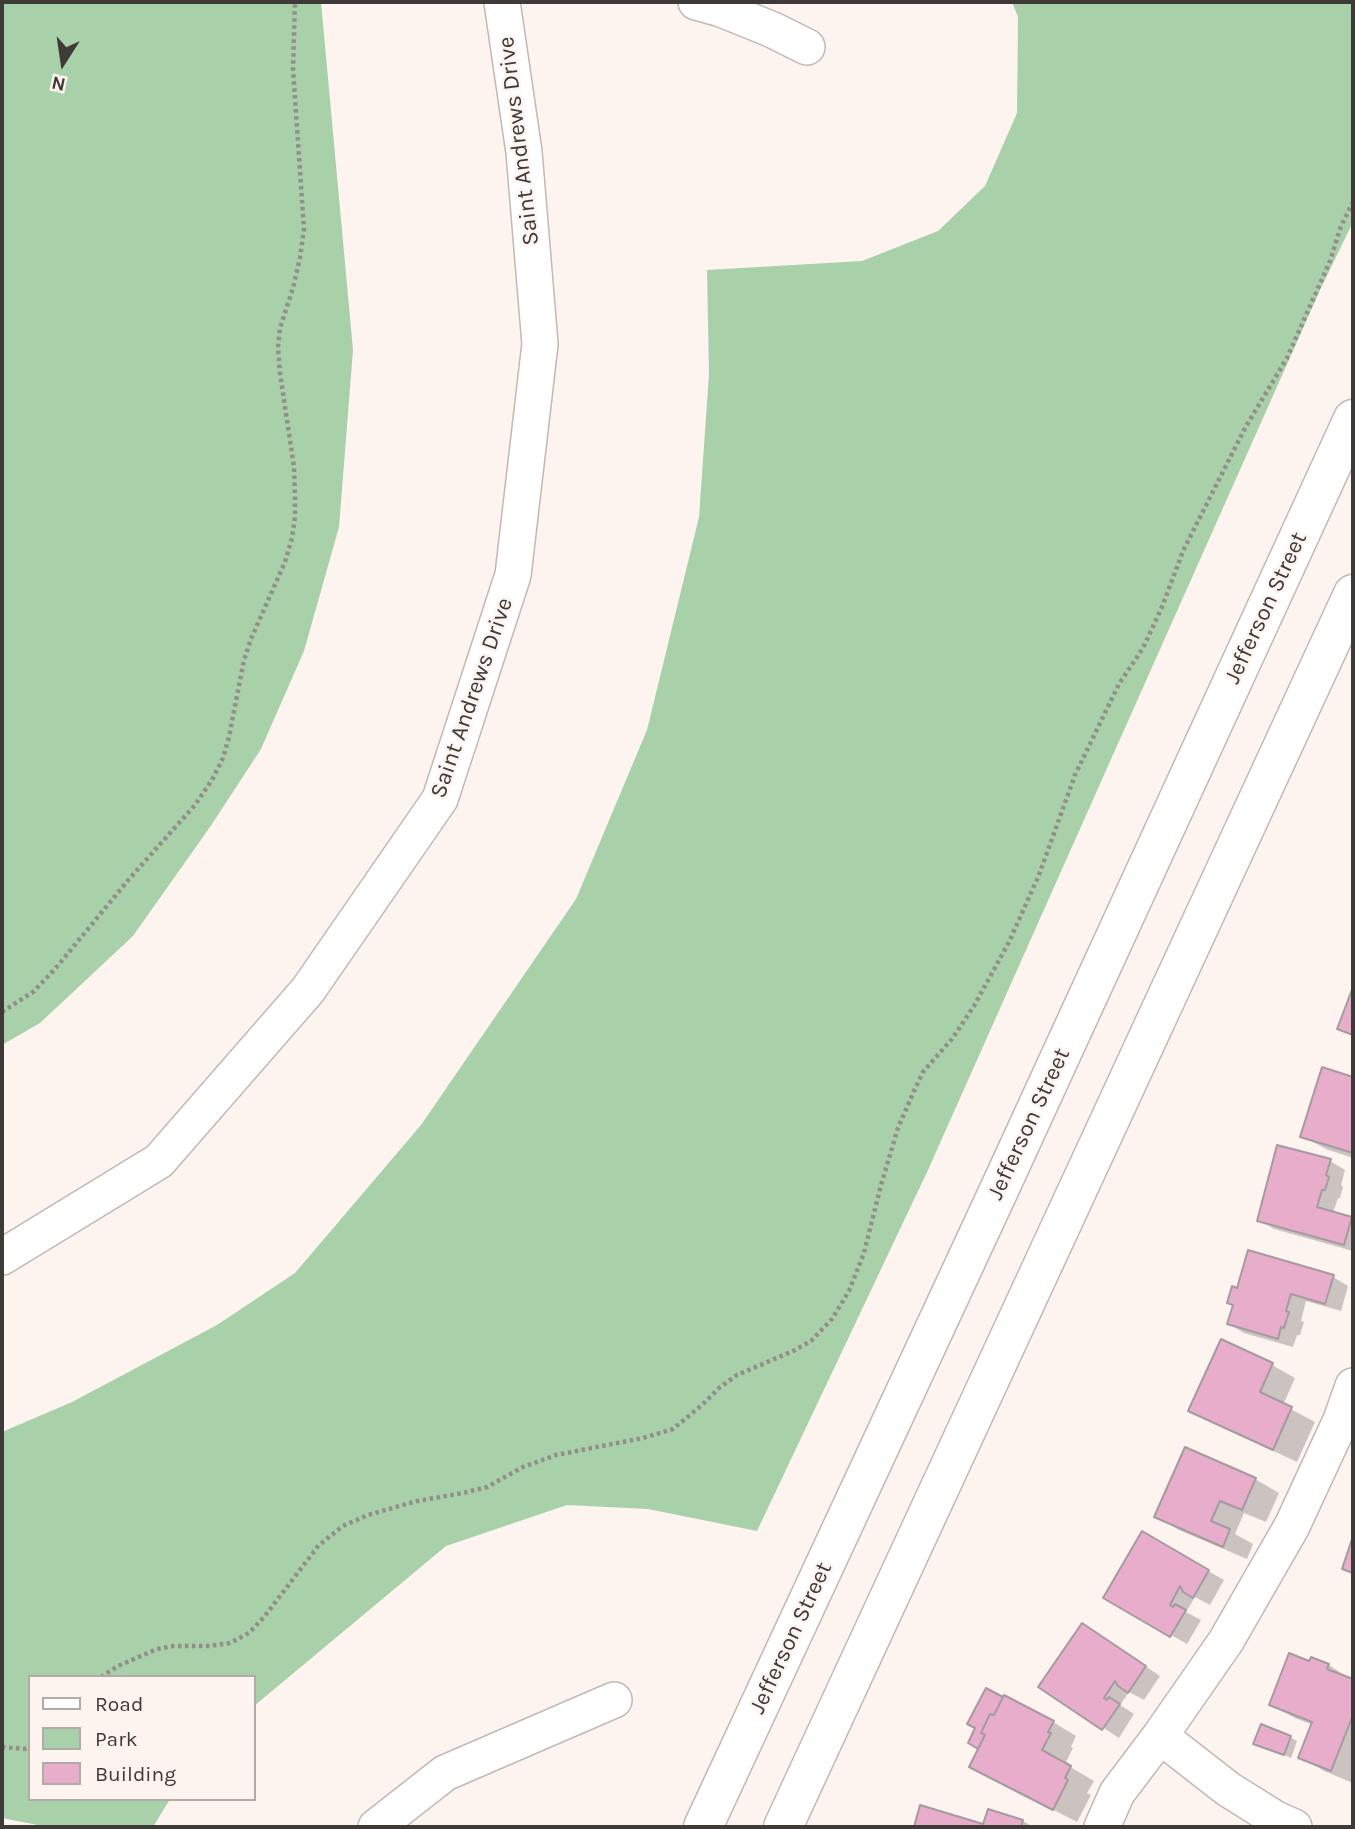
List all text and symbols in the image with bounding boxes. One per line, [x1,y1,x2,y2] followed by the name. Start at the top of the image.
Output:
[28,28,98,98] north arrow
[492,35,546,247] street label: Saint Andrews Drive
[50,71,68,96] text: N
[1219,528,1313,688] street label: Jefferson Street
[425,594,519,802] street label: Saint Andrews Drive
[982,1044,1076,1204] street label: Jefferson Street
[744,1558,838,1718] street label: Jefferson Street
[28,1675,256,1801] legend
[95,1692,143,1716] text: Road
[95,1727,138,1751] text: Park
[95,1762,176,1786] text: Building

